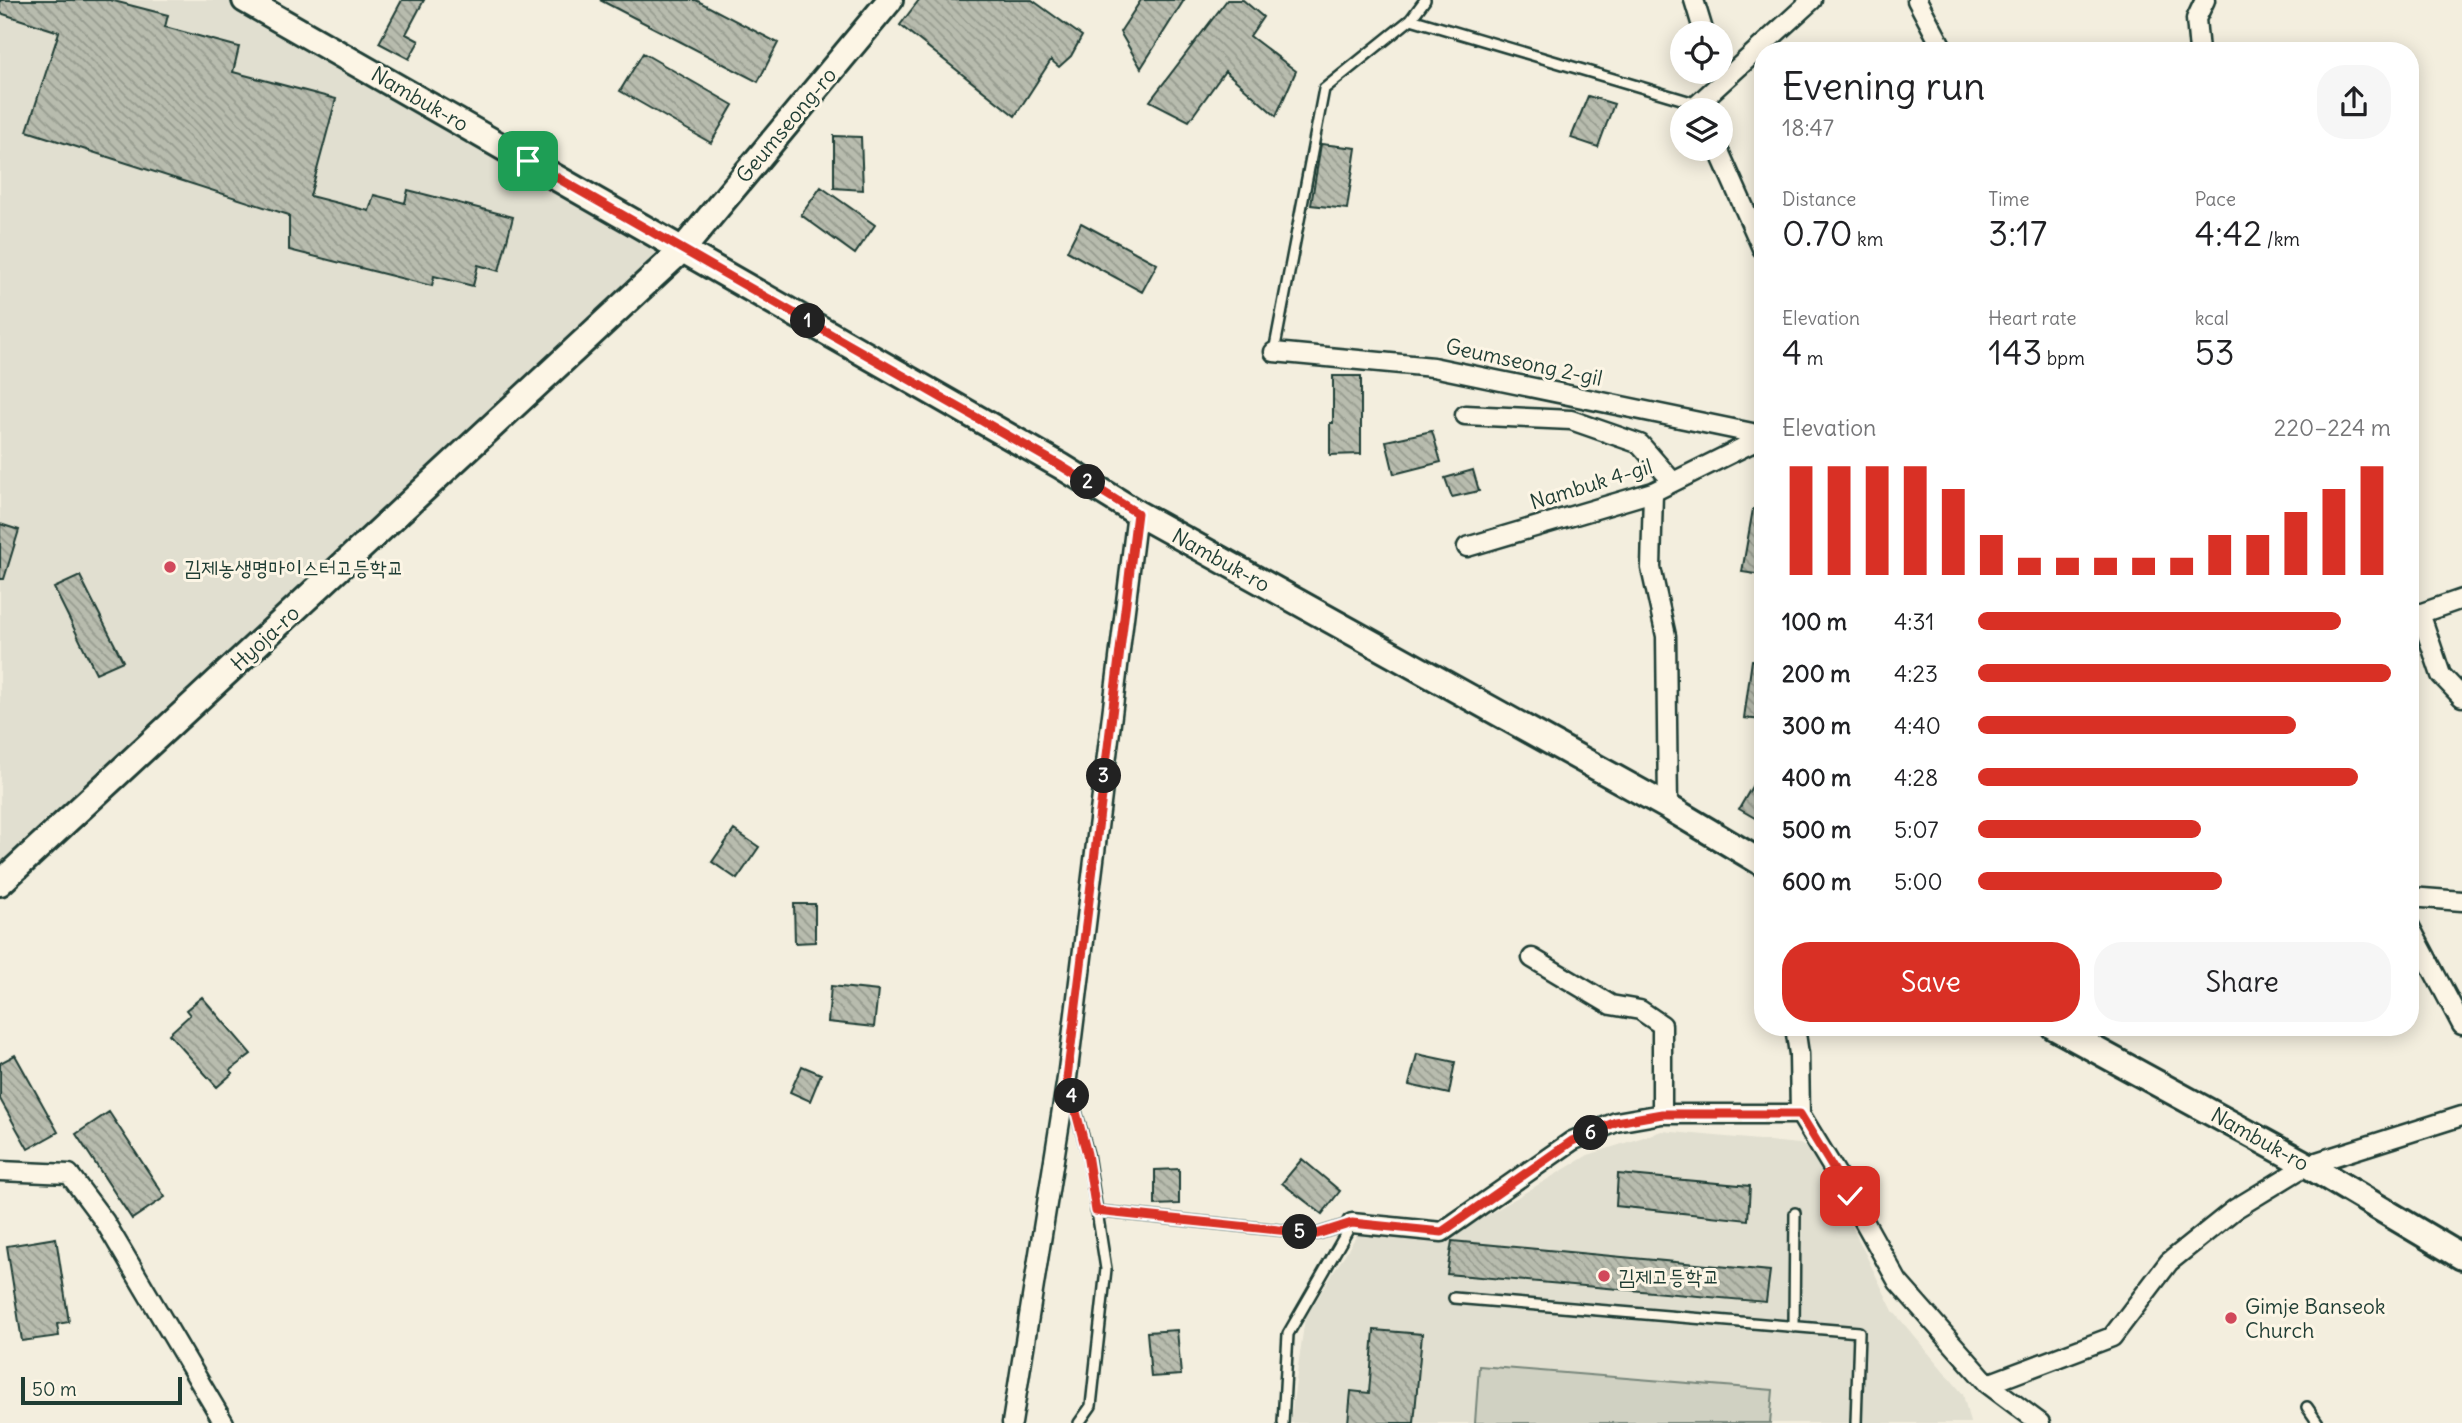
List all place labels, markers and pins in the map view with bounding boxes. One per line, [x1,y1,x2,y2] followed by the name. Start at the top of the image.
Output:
[498,131,558,191] pin
[790,304,826,338] pin: 1
[1070,464,1106,500] pin: 2
[184,554,404,581] place label: 김제농생명마이스터고등학교
[162,559,178,575] marker: 김제농생명마이스터고등학교
[1086,758,1122,794] pin: 3
[1054,1078,1090,1114] pin: 4
[1574,1116,1608,1150] pin: 6
[1820,1166,1880,1226] pin
[1282,1214,1318,1250] pin: 5
[1618,1263,1719,1290] place label: 김제고등학교
[1596,1268,1612,1284] marker: 김제고등학교
[2245,1293,2386,1344] place label: Gimje Banseok Church
[2223,1310,2239,1326] marker: Gimje Banseok Church

